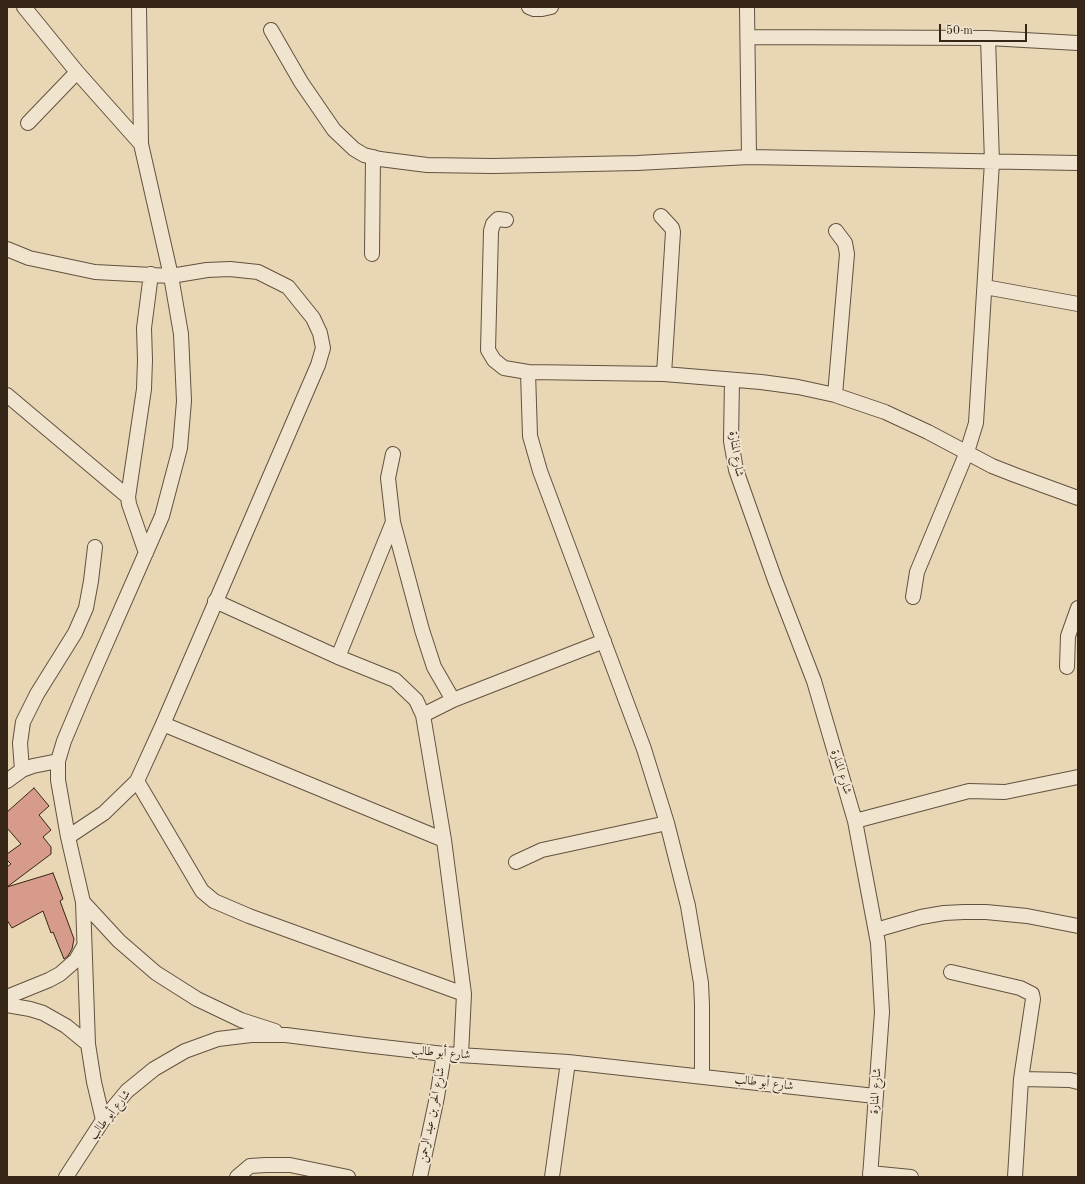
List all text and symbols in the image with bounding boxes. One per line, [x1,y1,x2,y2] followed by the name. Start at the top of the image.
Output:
[941,16,1029,42] scale bar
[946,25,973,37] text: 50 m
[726,430,746,478] street label: شارع المنارة
[827,748,855,796] street label: شارع المنارة
[411,1043,471,1063] street label: شارع أبو طالب
[416,1066,448,1164] street label: شارع الحر بن عبد الرحمن
[867,1068,885,1114] street label: شارع المنارة
[734,1072,794,1094] street label: شارع أبو طالب
[86,1087,134,1143] street label: شارع أبو طالب

